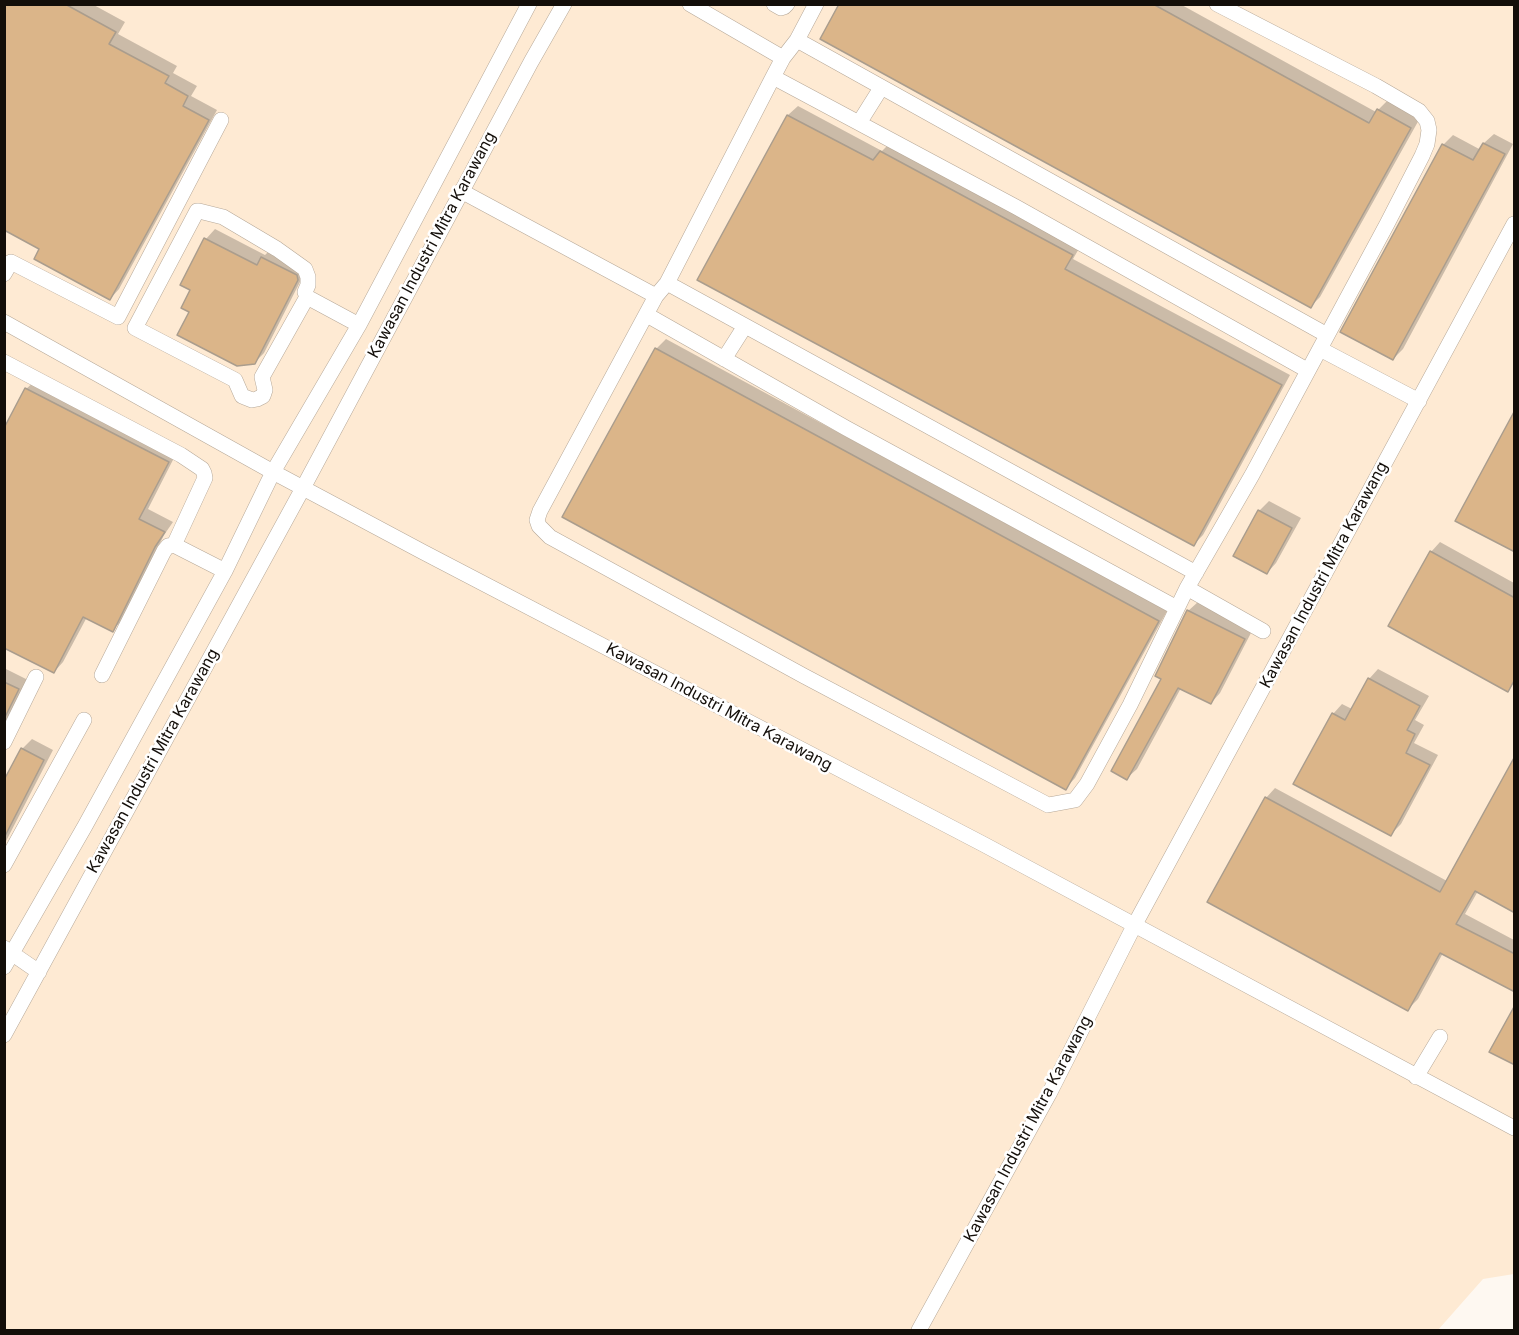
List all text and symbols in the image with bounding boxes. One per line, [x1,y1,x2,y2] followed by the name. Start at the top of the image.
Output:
[364,128,500,362] street label: Kawasan Industri Mitra Karawang
[1256,458,1392,692] street label: Kawasan Industri Mitra Karawang
[602,639,836,775] street label: Kawasan Industri Mitra Karawang
[83,645,223,877] street label: Kawasan Industri Mitra Karawang
[960,1012,1096,1246] street label: Kawasan Industri Mitra Karawang

